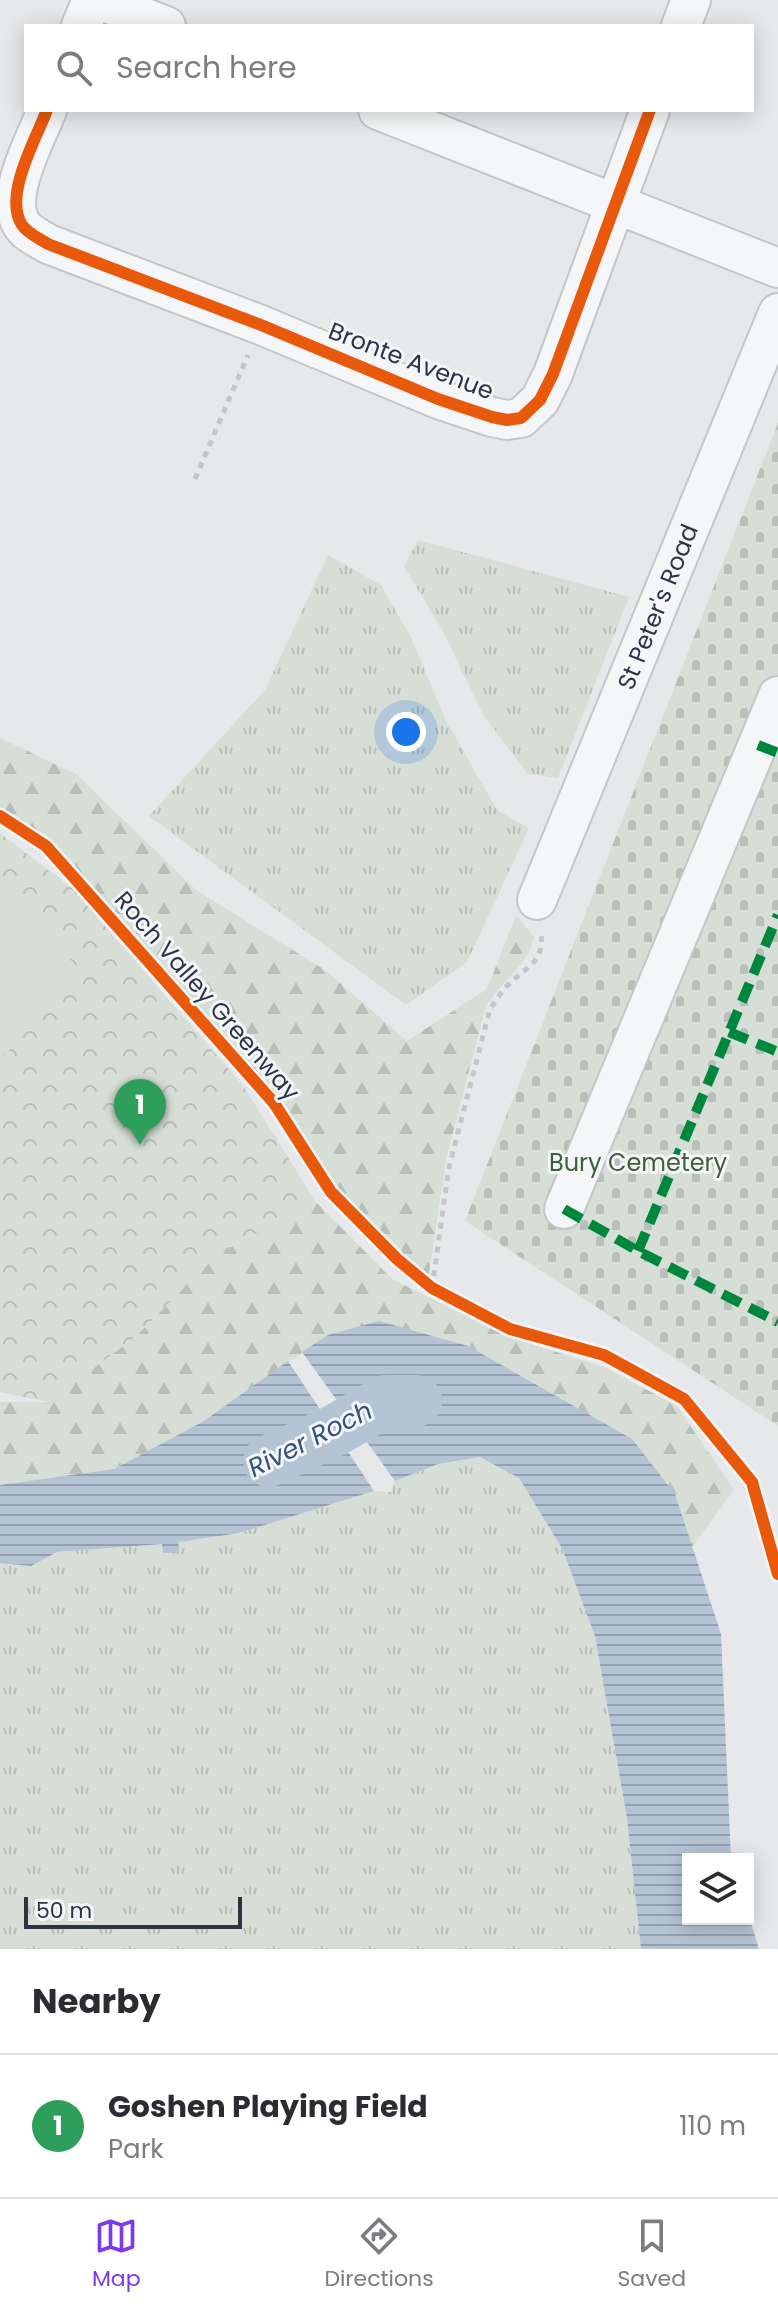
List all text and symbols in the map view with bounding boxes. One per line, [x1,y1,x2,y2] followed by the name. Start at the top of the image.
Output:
[24,24,754,112] search box
[52,46,96,90] icon: search
[116,46,297,89] text: Search here
[324,314,499,407] street label: Bronte Avenue
[609,519,706,694] street label: St Peter's Road
[386,712,426,752] your location
[107,884,308,1108] street label: Roch Valley Greenway
[114,1079,166,1145] pin: 1
[549,1146,727,1179] park label: Bury Cemetery
[242,1392,378,1486] water label: River Roch
[682,1853,754,1925] map controls
[682,1853,754,1925] button: layers
[24,1893,242,1929] scale bar
[36,1895,92,1926] text: 50 m
[32,1977,161,2025] text: Nearby
[108,2085,428,2128] text: Goshen Playing Field
[53,2108,63,2144] text: 1
[679,2108,746,2144] text: 110 m
[108,2131,164,2167] text: Park
[92,2214,141,2295] tab: Map
[324,2214,434,2295] tab: Directions
[617,2214,686,2295] tab: Saved

